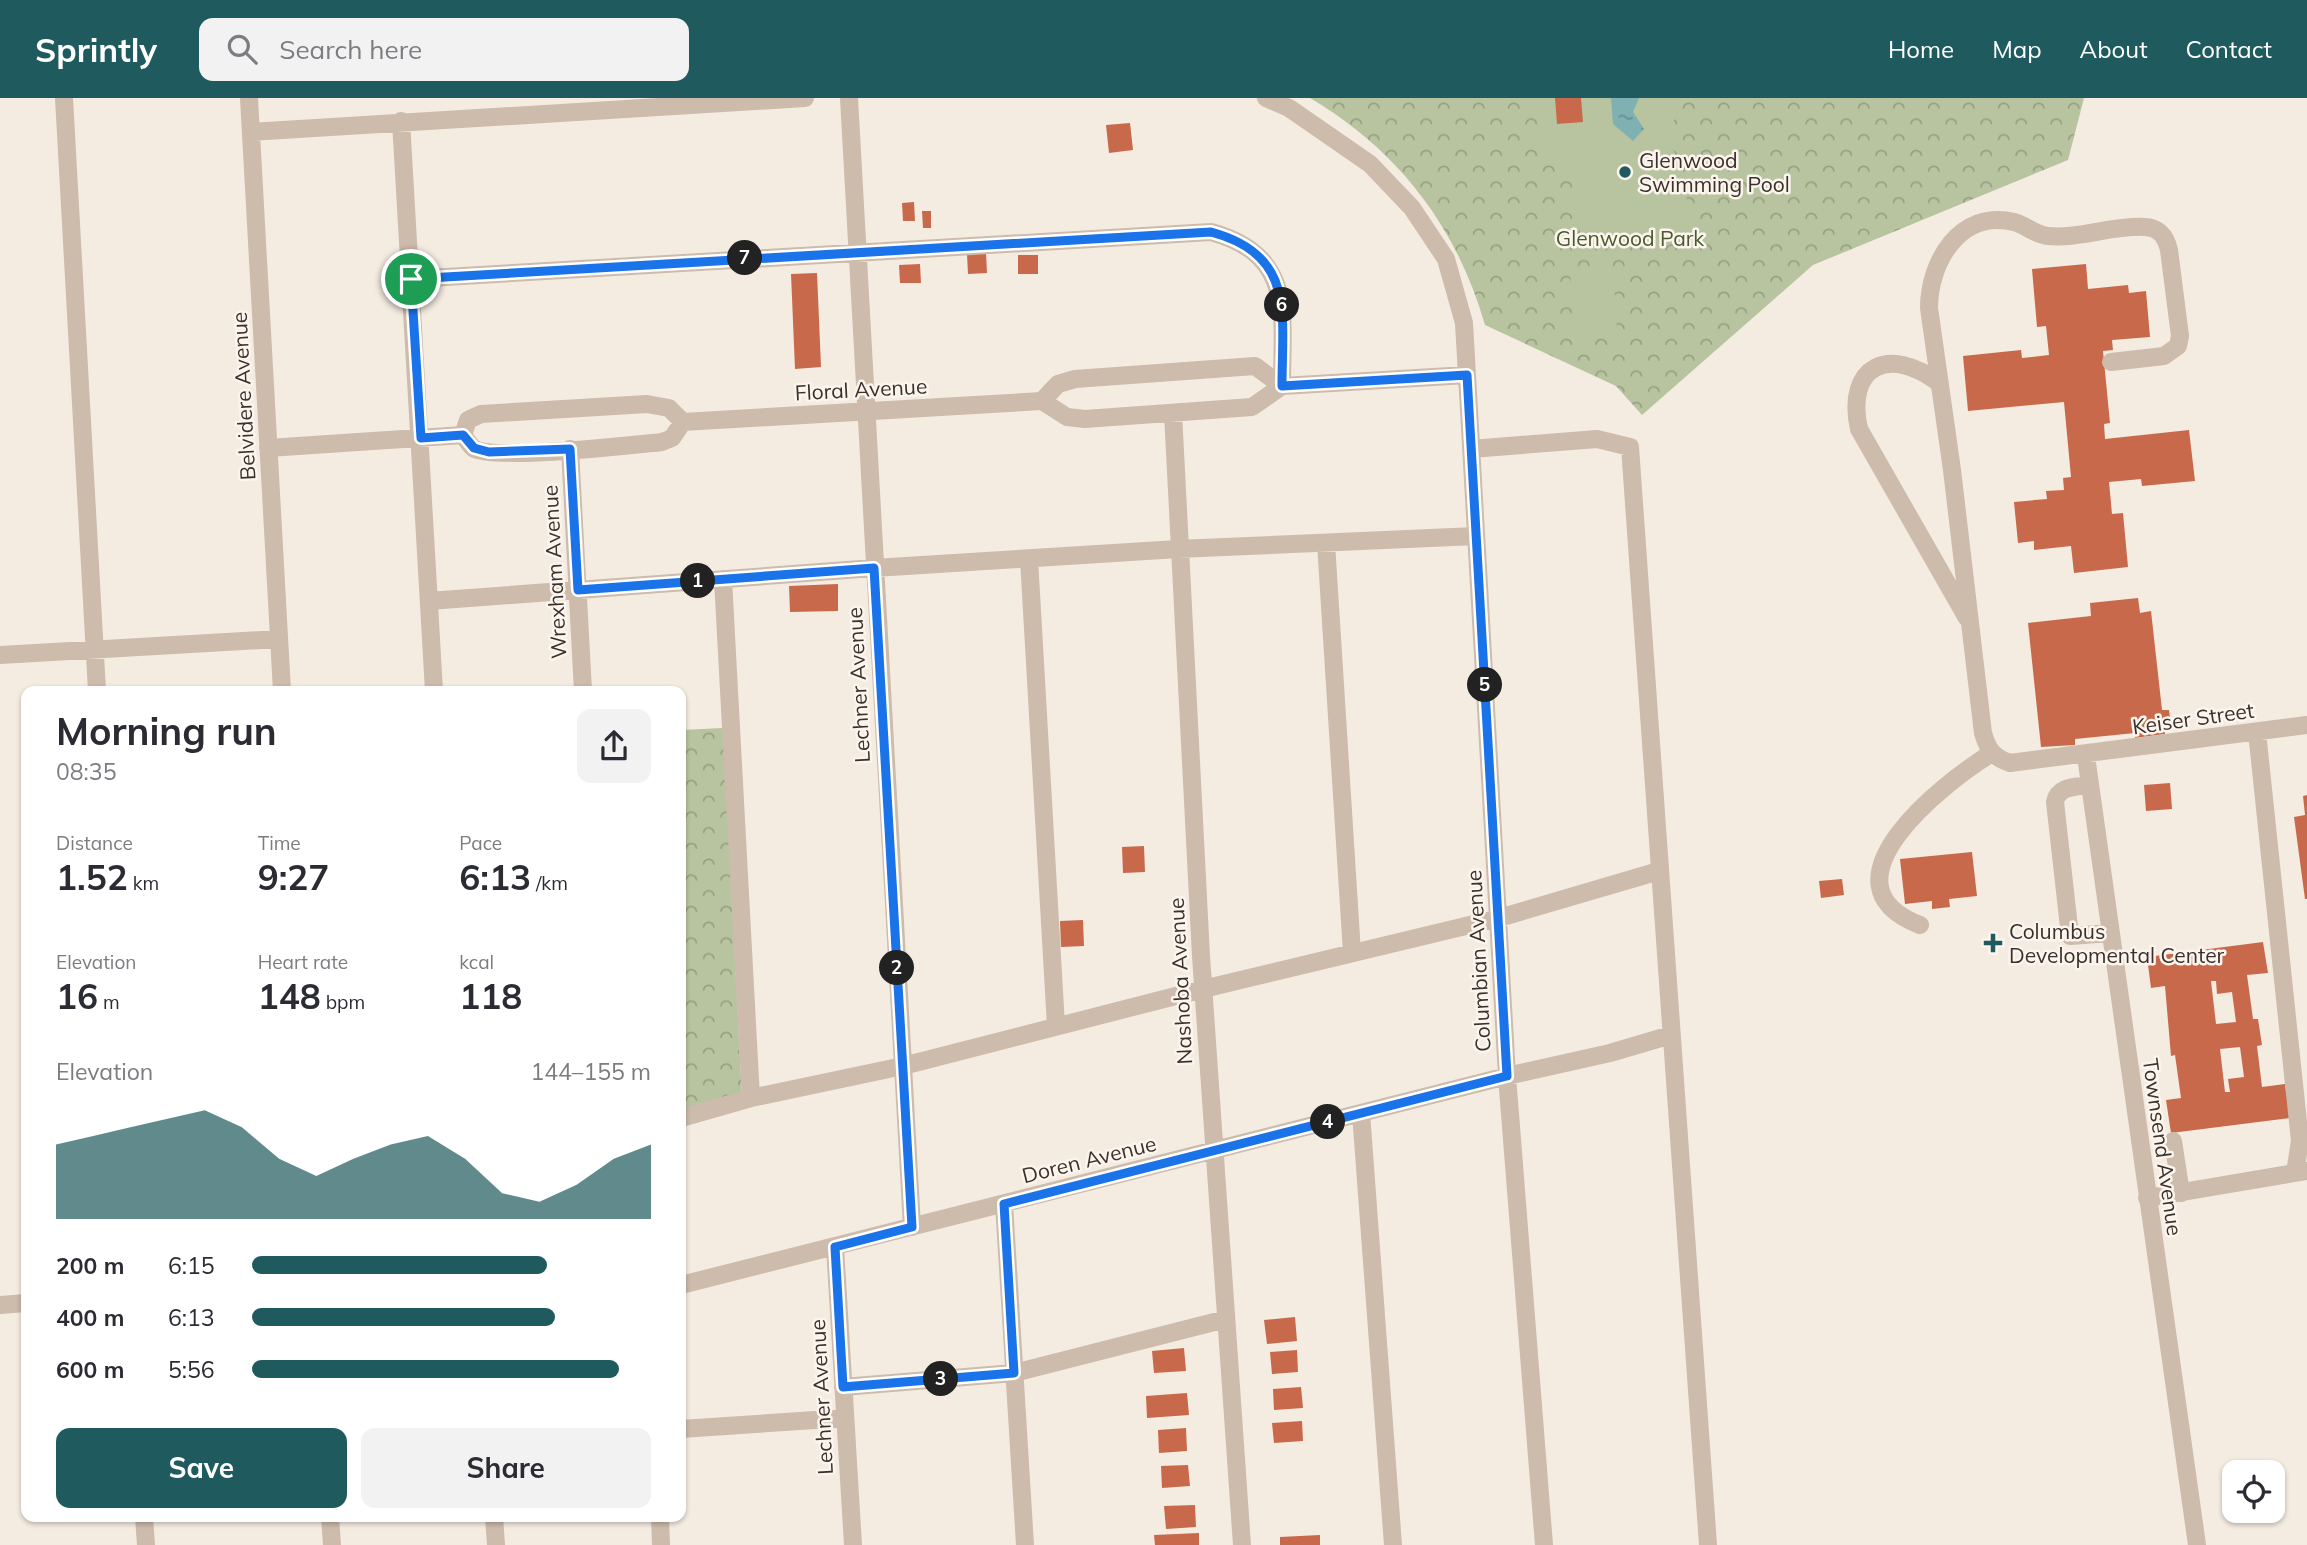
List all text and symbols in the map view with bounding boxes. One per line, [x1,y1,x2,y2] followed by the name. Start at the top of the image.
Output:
[199,18,689,81] search box
[35,29,157,70] text: Sprintly
[223,30,261,68] icon: search
[279,33,422,66] text: Search here
[1888,34,1954,64] text: Home
[1992,34,2042,64] text: Map
[2080,34,2148,64] text: About
[2186,34,2272,64] text: Contact
[1639,147,1790,197] place label: Glenwood Swimming Pool
[1617,164,1633,180] marker: Glenwood Swimming Pool
[1556,225,1704,251] park label: Glenwood Park
[728,240,762,276] pin: 7
[739,245,750,269] text: 7
[381,249,441,309] pin
[392,260,430,298] icon: arrive
[1264,288,1300,322] pin: 6
[1276,292,1287,316] text: 6
[226,311,260,481] street label: Belvidere Avenue
[794,373,928,405] street label: Floral Avenue
[536,484,572,660] street label: Wrexham Avenue
[680,564,716,598] pin: 1
[692,568,703,592] text: 1
[841,607,875,763] street label: Lechner Avenue
[1468,668,1502,702] pin: 5
[1479,672,1490,696] text: 5
[2131,697,2255,739] street label: Keiser Street
[56,707,277,755] text: Morning run
[577,709,651,783] button: share
[56,757,116,786] text: 08:35
[56,831,133,855] text: Distance
[258,831,301,855] text: Time
[459,831,502,855] text: Pace
[56,855,128,899] text: 1.52
[258,855,329,899] text: 9:27
[459,855,531,899] text: 6:13
[1460,869,1496,1053] street label: Columbian Avenue
[128,871,159,895] text: km
[531,871,568,895] text: /km
[1163,897,1197,1065] street label: Nashoba Avenue
[2009,918,2225,968] place label: Columbus Developmental Center
[1983,933,2003,953] marker: Columbus Developmental Center
[56,950,136,974] text: Elevation
[258,950,348,974] text: Heart rate
[459,950,494,974] text: kcal
[880,950,914,986] pin: 2
[891,955,902,979] text: 2
[56,974,98,1018] text: 16
[258,974,321,1018] text: 148
[459,974,522,1018] text: 118
[98,990,120,1014] text: m
[321,990,365,1014] text: bpm
[56,1057,153,1086] text: Elevation
[530,1057,651,1086] text: 144–155 m
[2138,1057,2188,1237] street label: Townsend Avenue
[1310,1104,1346,1140] pin: 4
[1322,1109,1333,1133] text: 4
[1019,1130,1159,1188] street label: Doren Avenue
[56,1251,124,1280] text: 200 m
[168,1251,215,1280] text: 6:15
[56,1303,124,1332] text: 400 m
[168,1303,215,1332] text: 6:13
[804,1319,838,1475] street label: Lechner Avenue
[56,1355,124,1384] text: 600 m
[168,1355,215,1384] text: 5:56
[923,1362,958,1396] pin: 3
[935,1366,946,1390] text: 3
[56,1428,347,1508] button: Save
[361,1428,651,1508] button: Share
[2222,1460,2285,1523] map controls
[2222,1460,2285,1523] button: locate

